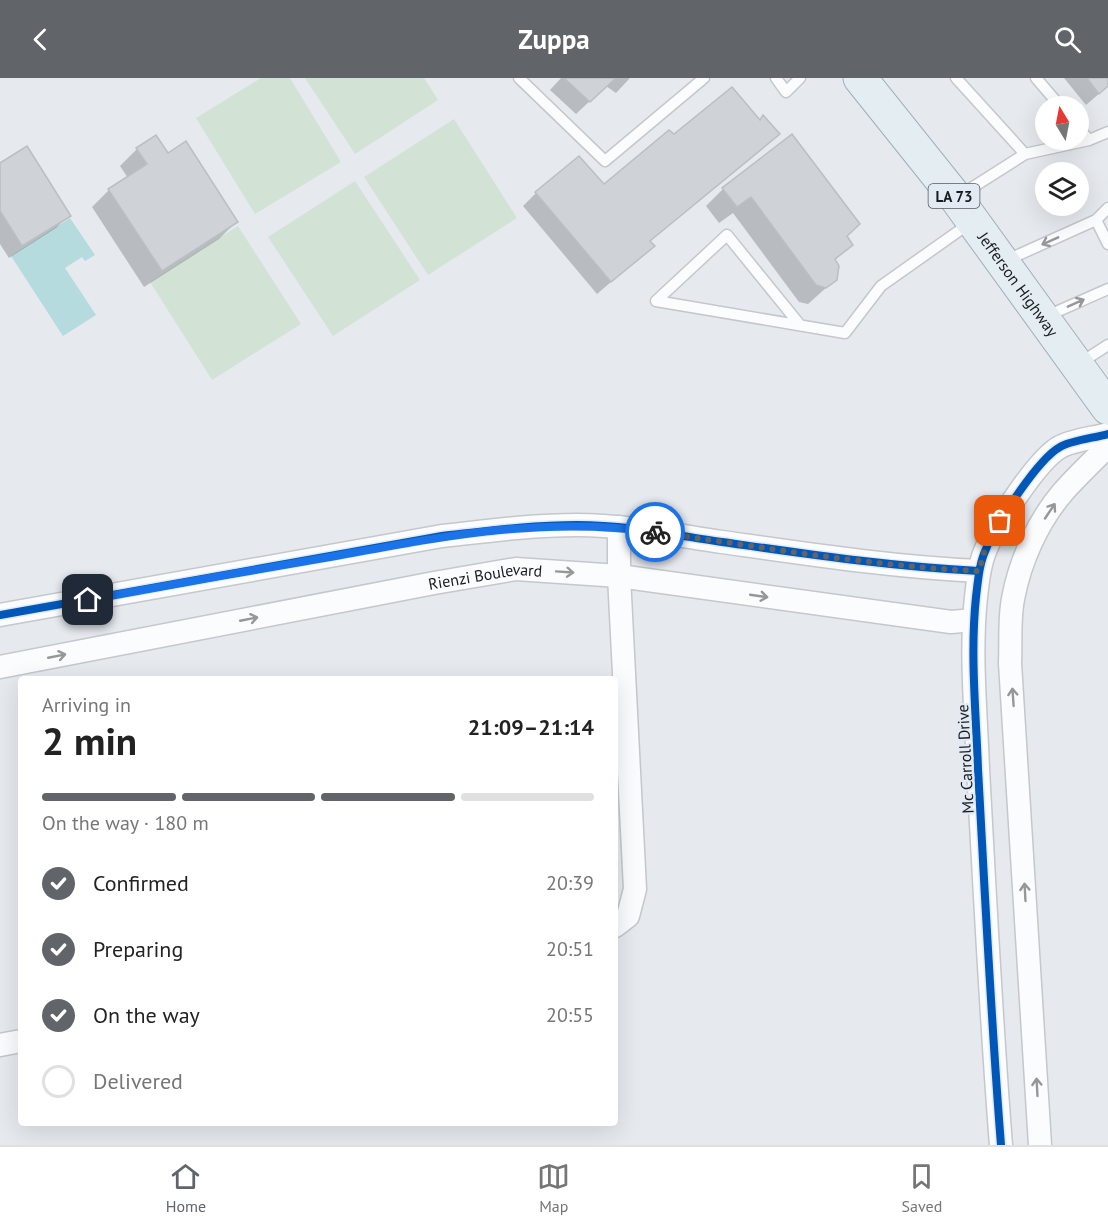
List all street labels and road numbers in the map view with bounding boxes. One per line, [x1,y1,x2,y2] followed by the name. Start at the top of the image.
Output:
[928,184,980,208] road number: LA 73
[973,227,1063,341] street label: Jefferson Highway
[427,559,543,594] street label: Rienzi Boulevard
[952,704,978,814] street label: Mc Carroll Drive

